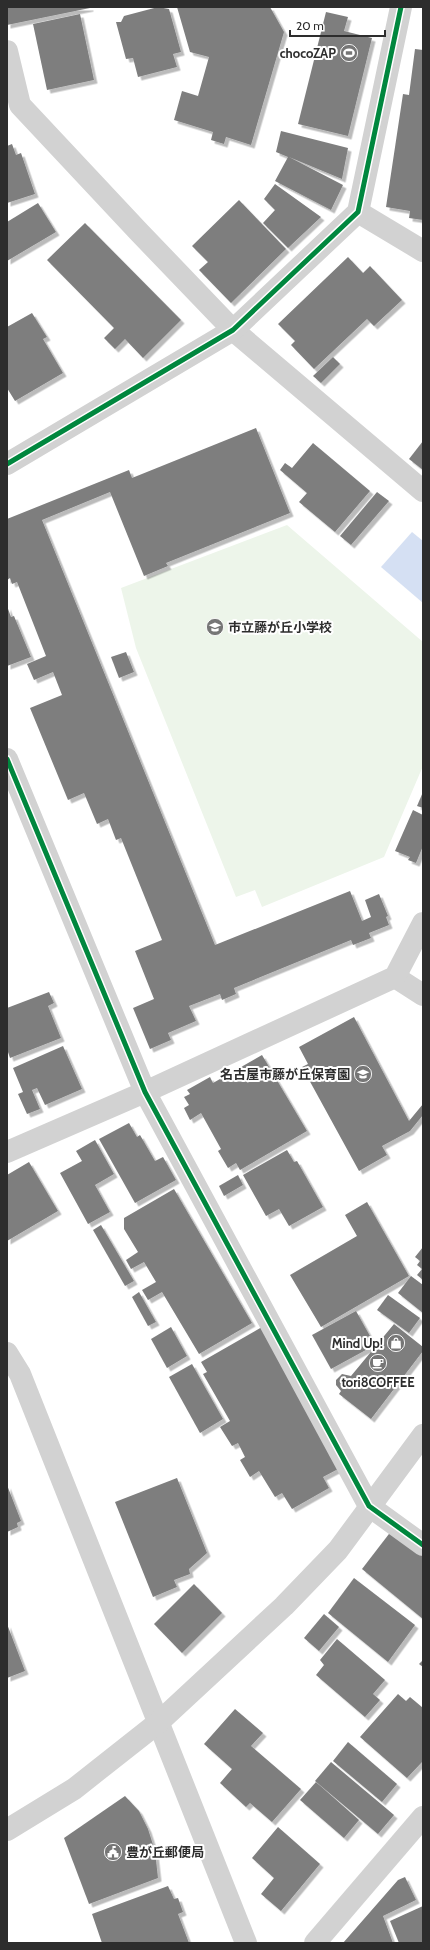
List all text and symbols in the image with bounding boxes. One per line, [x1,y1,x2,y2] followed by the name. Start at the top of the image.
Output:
[290,12,385,38] scale bar
[296,18,324,33] text: 20 m
[339,43,359,63] sports icon: chocoZAP
[280,45,336,61] place label: chocoZAP
[205,617,225,637] school or university icon: 市立藤が丘小学校
[228,619,332,635] place label: 市立藤が丘小学校
[353,1064,373,1084] school or university icon: 名古屋市藤が丘保育園
[220,1066,350,1082] place label: 名古屋市藤が丘保育園
[386,1333,406,1353] shop icon: Mind Up!
[332,1335,383,1351] place label: Mind Up!
[368,1353,388,1373] cafe icon: tori8COFFEE
[341,1374,415,1390] place label: tori8COFFEE
[103,1842,123,1862] public building icon: 豊が丘郵便局
[126,1844,204,1860] place label: 豊が丘郵便局

